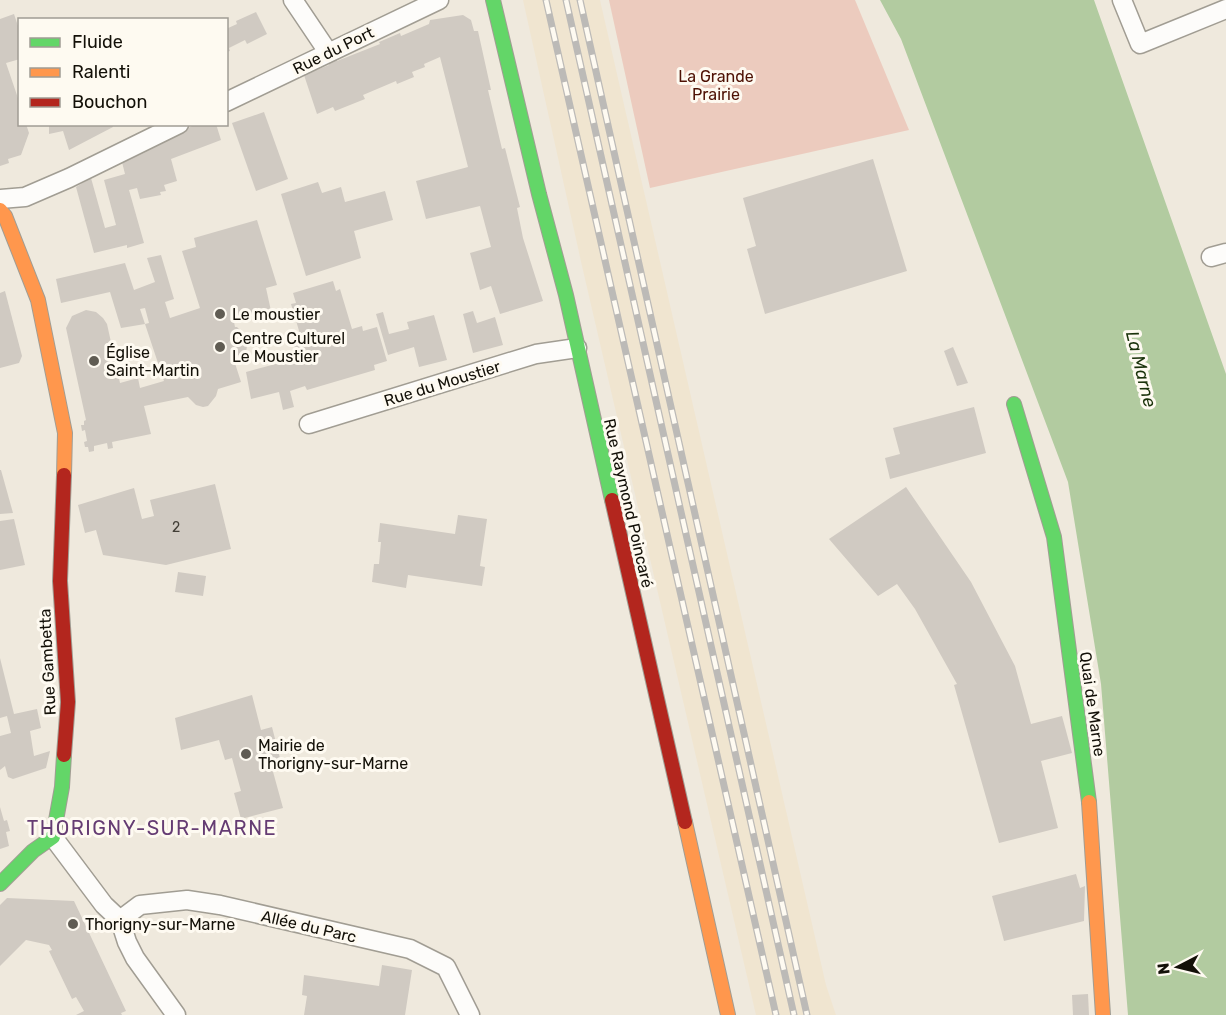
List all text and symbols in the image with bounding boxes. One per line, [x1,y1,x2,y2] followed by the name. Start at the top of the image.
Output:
[18,18,228,126] legend
[290,23,377,78] street label: Rue du Port
[72,31,123,53] text: Fluide
[72,61,130,83] text: Ralenti
[678,67,754,104] park label: La Grande Prairie
[72,91,147,113] text: Bouchon
[232,305,320,324] place label: Le moustier
[213,307,227,321] marker: Le moustier
[232,329,345,366] place label: Centre Culturel Le Moustier
[1121,329,1161,409] water label: La Marne
[213,340,227,354] marker: Centre Culturel Le Moustier
[106,343,199,380] place label: Église Saint-Martin
[87,354,101,368] marker: Église Saint-Martin
[382,357,503,410] street label: Rue du Moustier
[600,417,657,590] street label: Rue Raymond Poincaré
[172,519,180,536] house number: 2
[35,608,60,716] street label: Rue Gambetta
[1076,650,1109,758] street label: Quai de Marne
[258,736,408,773] place label: Mairie de Thorigny-sur-Marne
[239,747,253,761] marker: Mairie de Thorigny-sur-Marne
[27,816,277,840] district label: THORIGNY-SUR-MARNE
[259,906,358,947] street label: Allée du Parc
[85,915,235,934] place label: Thorigny-sur-Marne
[66,917,80,931] marker: Thorigny-sur-Marne
[1148,937,1208,997] north arrow
[1153,962,1174,976] text: N

